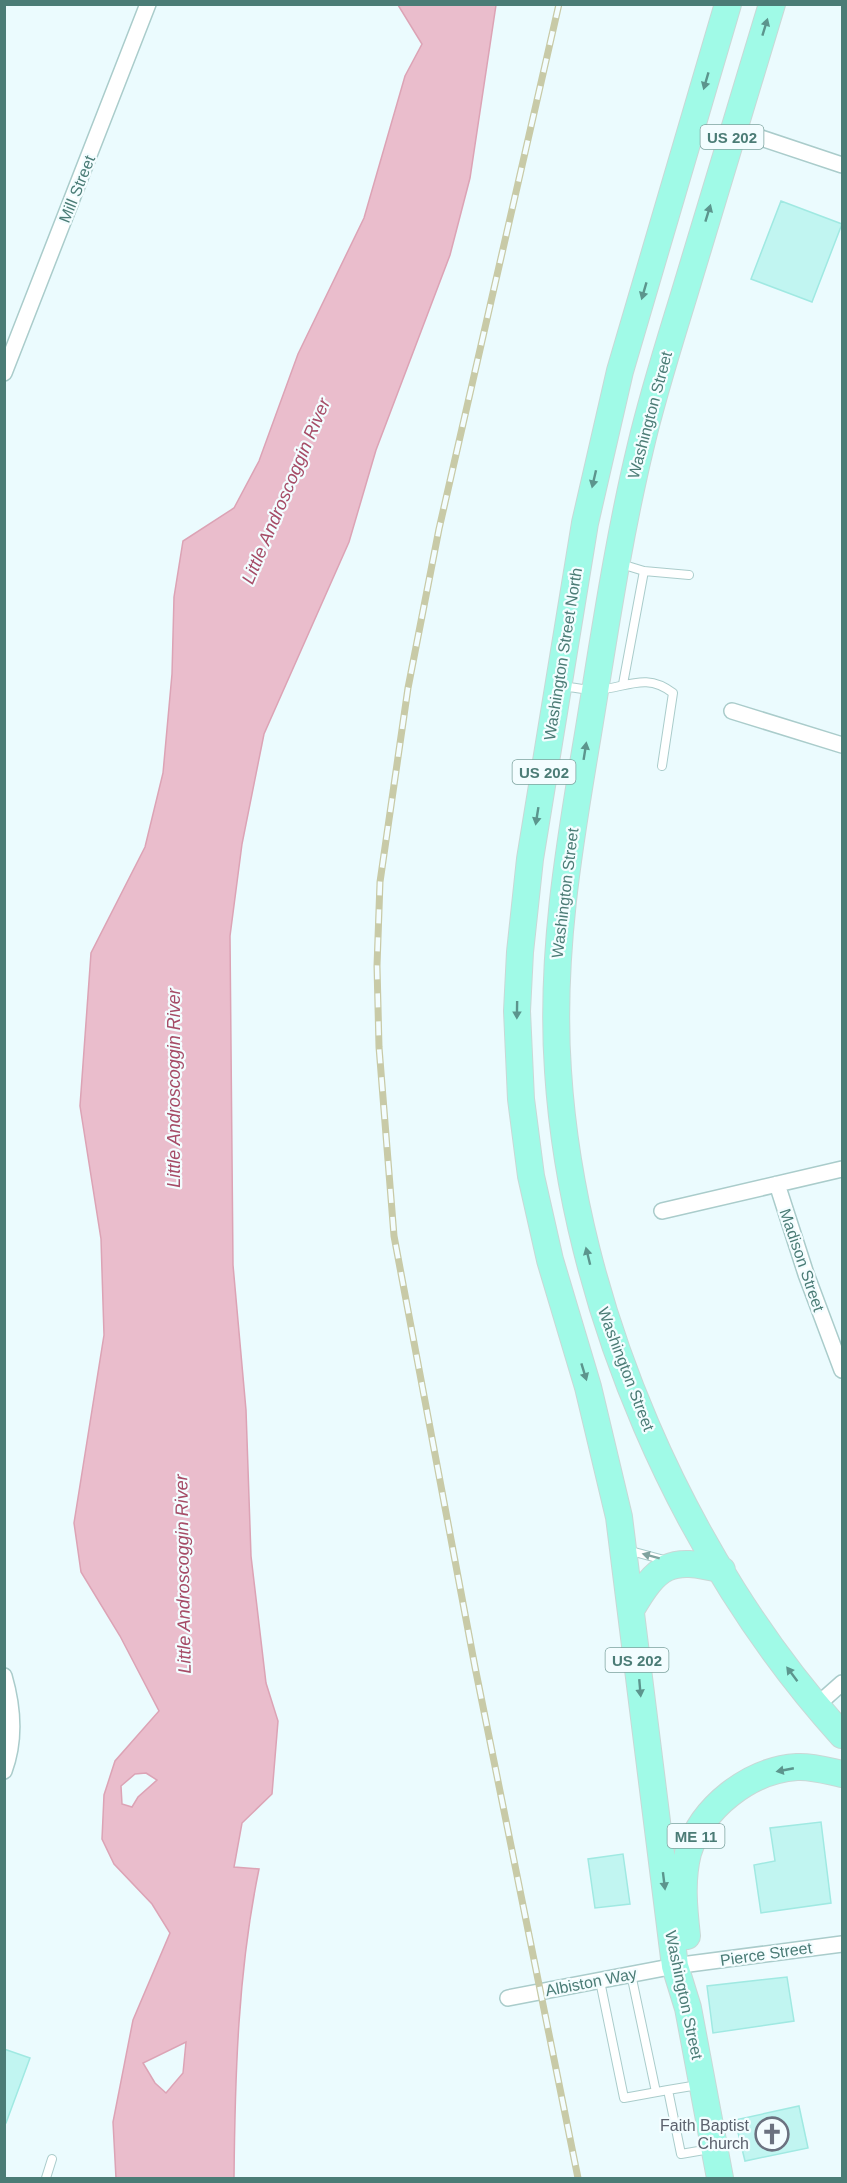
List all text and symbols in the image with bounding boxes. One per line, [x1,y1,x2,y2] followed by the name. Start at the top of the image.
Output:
[761,18,770,36] one-way arrow
[700,72,710,90] one-way arrow
[700,125,764,149] road number: US 202
[56,152,98,225] street label: Mill Street
[704,204,714,222] one-way arrow
[639,282,648,300] one-way arrow
[625,349,675,480] street label: Washington Street
[238,394,335,587] water label: Little Androscoggin River
[589,470,599,489] one-way arrow
[541,566,585,742] street label: Washington Street North
[581,742,590,761] one-way arrow
[512,760,576,784] road number: US 202
[532,807,541,826] one-way arrow
[549,826,581,959] street label: Washington Street
[164,987,184,1188] water label: Little Androscoggin River
[513,1001,522,1020] one-way arrow
[776,1206,828,1314] street label: Madison Street
[583,1247,593,1265] one-way arrow
[595,1305,658,1434] street label: Washington Street
[580,1363,589,1381] one-way arrow
[171,1473,195,1674] water label: Little Androscoggin River
[642,1551,660,1561] one-way arrow
[606,1648,668,1672] road number: US 202
[786,1667,798,1683] one-way arrow
[635,1678,645,1697] one-way arrow
[775,1766,794,1775] one-way arrow
[668,1824,724,1848] road number: ME 11
[659,1872,668,1891] one-way arrow
[662,1929,706,2061] street label: Washington Street
[719,1939,814,1969] street label: Pierce Street
[544,1965,638,1999] street label: Albiston Way
[754,2116,790,2152] church icon: Faith Baptist Church
[660,2117,750,2152] place label: Faith Baptist Church

